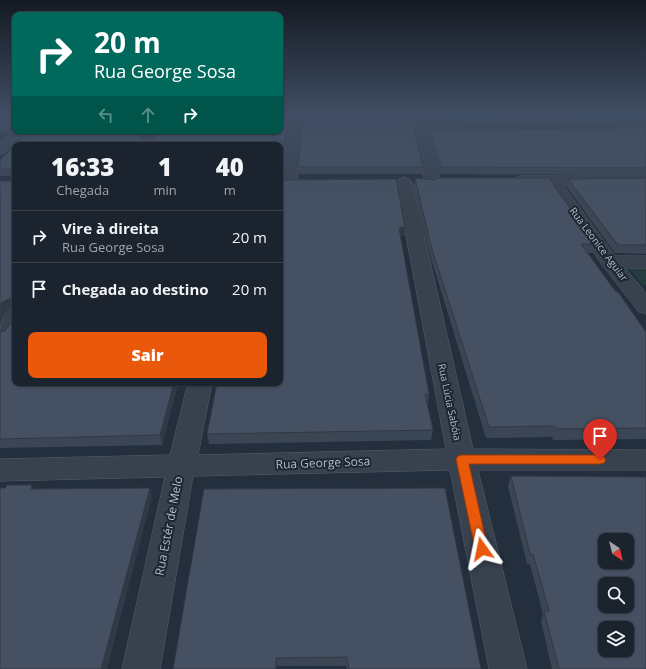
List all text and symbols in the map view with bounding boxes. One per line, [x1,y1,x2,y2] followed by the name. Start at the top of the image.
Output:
[94,23,161,61] text: 20 m
[28,28,80,80] icon: right
[94,59,236,83] text: Rua George Sosa
[95,104,117,126] icon: left
[137,104,159,126] icon: ahead
[179,104,201,126] icon: right
[51,150,114,183] text: 16:33
[158,150,172,183] text: 1
[216,150,244,183] text: 40
[56,181,109,199] text: Chegada
[153,181,177,199] text: min
[224,181,236,199] text: m
[567,204,631,284] street label: Rua Leonice Aguiar
[62,218,159,238] text: Vire à direita
[28,226,50,248] icon: right
[232,227,267,247] text: 20 m
[62,238,165,256] text: Rua George Sosa
[28,278,50,300] icon: arrive
[62,279,209,299] text: Chegada ao destino
[232,279,267,299] text: 20 m
[28,332,267,378] button: Sair
[435,362,465,442] street label: Rua Lúcia Sabóia
[583,419,617,460] pin
[589,425,611,447] icon: arrive
[275,452,371,473] street label: Rua George Sosa
[151,475,186,577] street label: Rua Estér de Melo
[461,528,503,570] position arrow
[598,533,634,569] north arrow
[598,533,634,657] map controls
[598,577,634,613] button: search
[598,621,634,657] button: layers

